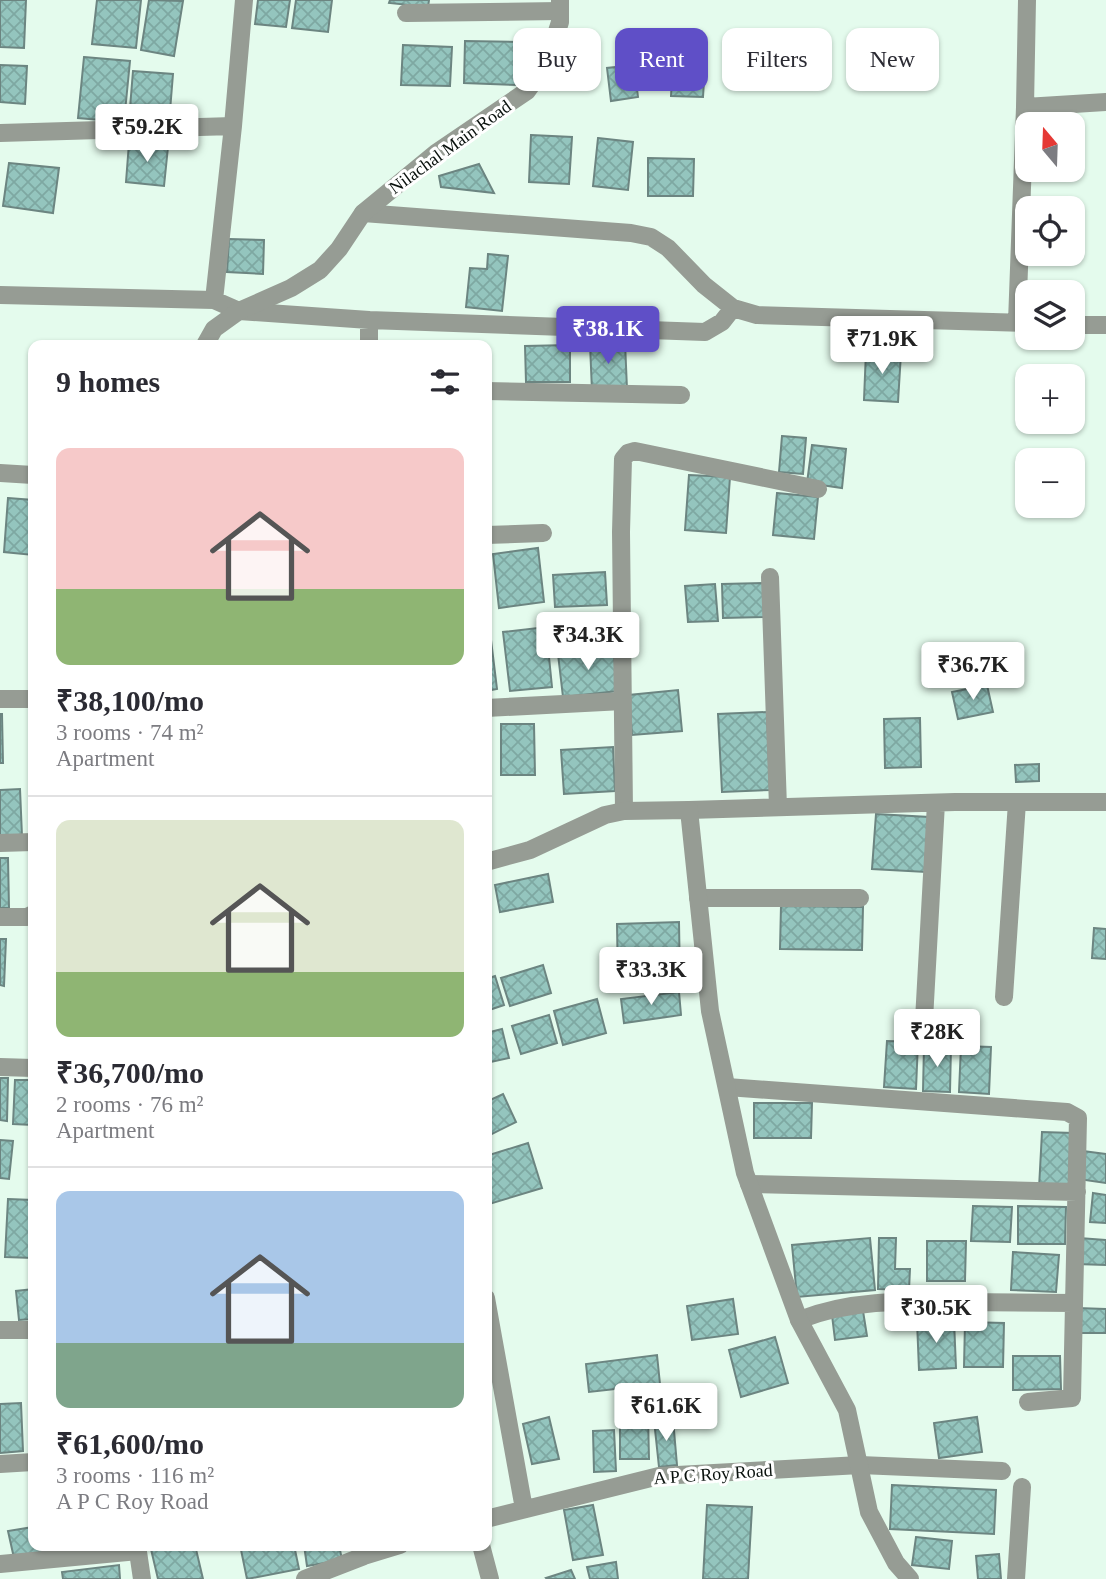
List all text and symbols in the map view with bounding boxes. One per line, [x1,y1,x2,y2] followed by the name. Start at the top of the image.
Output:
[513,28,601,91] chip: Buy
[615,28,708,91] chip: Rent
[722,28,832,91] chip: Filters
[846,28,939,91] chip: New
[385,96,515,198] street label: Nilachal Main Road
[90,104,204,164] pin: ₹59.2K
[1015,112,1085,182] north arrow
[1015,112,1085,518] map controls
[111,114,183,139] text: ₹59.2K
[1015,196,1085,266] button: locate
[1015,280,1085,350] button: layers
[551,306,665,366] pin: ₹38.1K
[572,316,644,341] text: ₹38.1K
[825,316,939,376] pin: ₹71.9K
[846,326,918,351] text: ₹71.9K
[426,363,464,401] icon: filters
[1015,364,1085,434] button: +
[56,365,160,398] text: 9 homes
[1015,448,1085,518] button: −
[197,493,323,619] icon: home
[531,612,645,672] pin: ₹34.3K
[552,622,624,647] text: ₹34.3K
[916,642,1030,702] pin: ₹36.7K
[937,652,1009,677] text: ₹36.7K
[56,684,204,717] text: ₹38,100/mo
[56,720,203,745] text: 3 rooms · 74 m²
[56,746,154,771] text: Apartment
[197,865,323,991] icon: home
[594,948,708,1007] pin: ₹33.3K
[615,957,687,982] text: ₹33.3K
[896,1010,978,1069] pin: ₹28K
[910,1019,964,1044] text: ₹28K
[56,1056,204,1089] text: ₹36,700/mo
[56,1092,203,1117] text: 2 rooms · 76 m²
[56,1118,154,1143] text: Apartment
[197,1236,323,1362] icon: home
[879,1286,993,1345] pin: ₹30.5K
[900,1295,972,1320] text: ₹30.5K
[609,1384,723,1443] pin: ₹61.6K
[630,1393,702,1418] text: ₹61.6K
[56,1427,204,1460] text: ₹61,600/mo
[653,1460,773,1488] street label: A P C Roy Road
[56,1463,214,1488] text: 3 rooms · 116 m²
[56,1489,209,1514] text: A P C Roy Road

